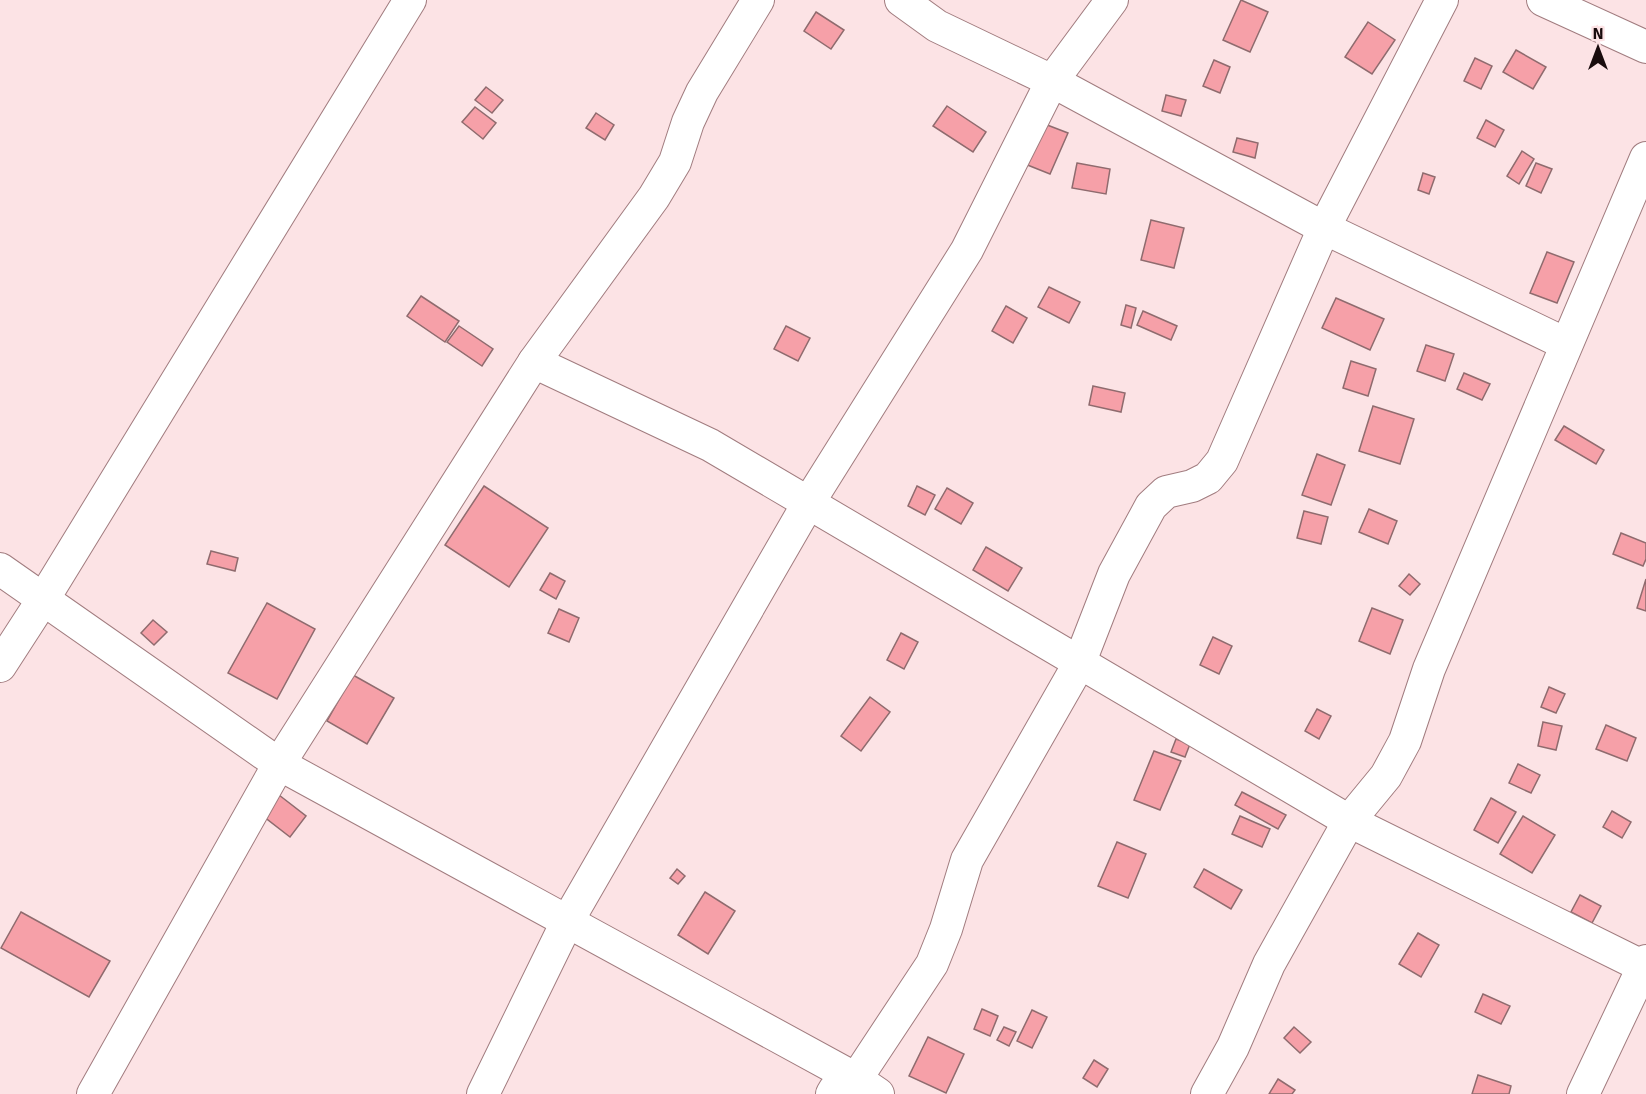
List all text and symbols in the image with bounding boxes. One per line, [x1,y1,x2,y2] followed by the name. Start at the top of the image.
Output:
[1568,18,1628,78] north arrow
[1592,24,1604,44] text: N

